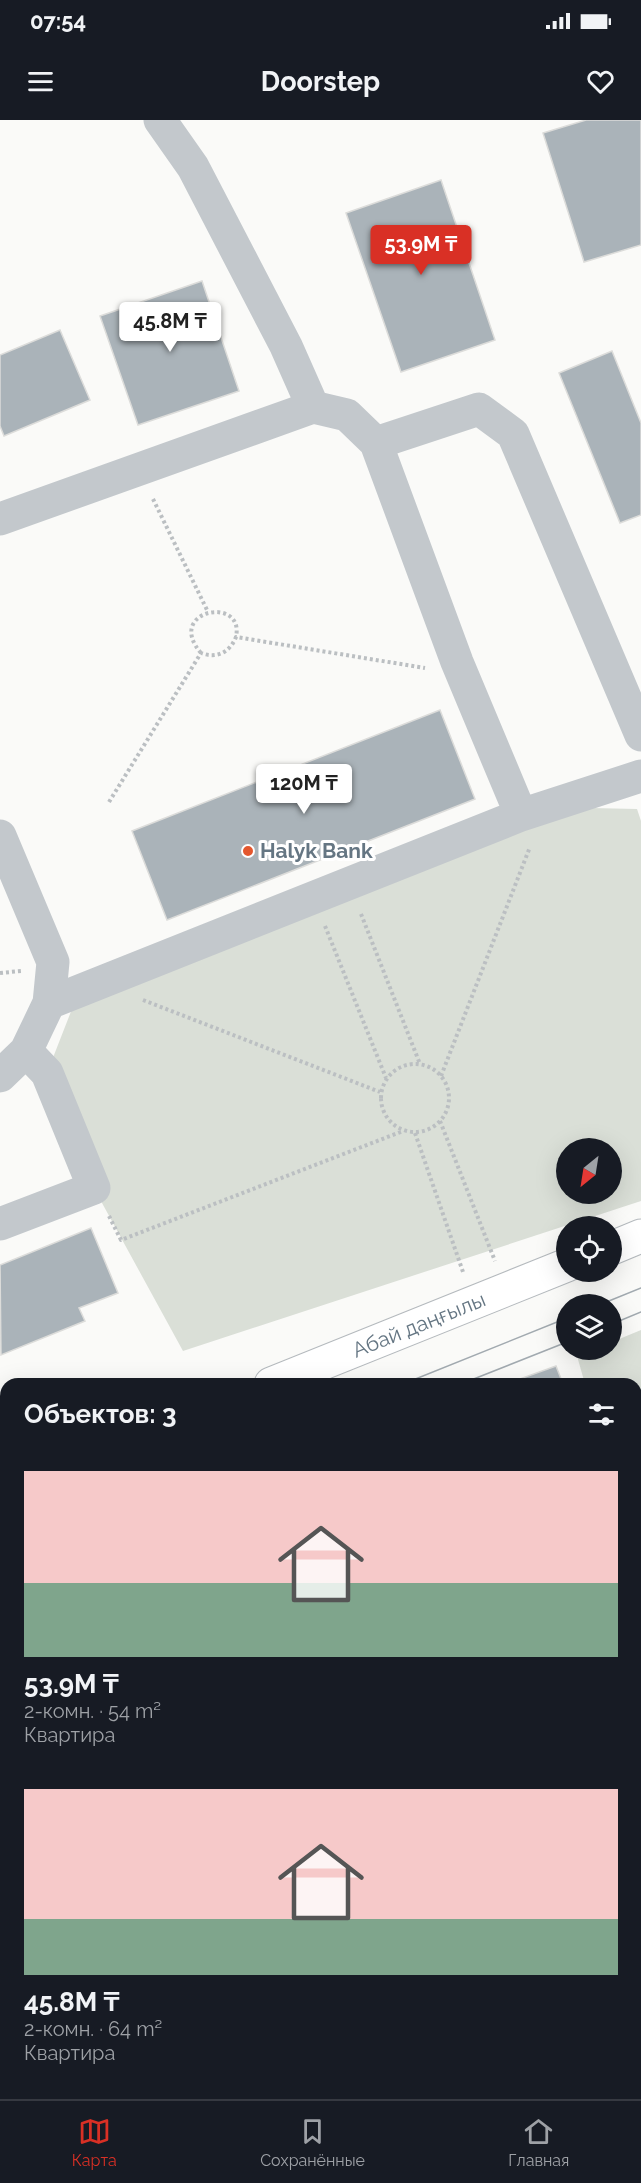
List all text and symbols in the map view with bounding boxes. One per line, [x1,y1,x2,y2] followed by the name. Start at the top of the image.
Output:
[30,8,86,34] text: 07:54
[24,65,57,98] icon: menu
[584,65,617,98] icon: heart
[261,66,380,97] text: Doorstep
[366,225,476,276] pin: 53.9M ₸
[385,232,458,256] text: 53.9M ₸
[115,302,225,353] pin: 45.8M ₸
[133,309,207,333] text: 45.8M ₸
[255,764,353,815] pin: 120M ₸
[270,771,338,795] text: 120M ₸
[260,838,373,863] place label: Halyk Bank
[241,844,255,858] marker: Halyk Bank
[556,1138,622,1204] north arrow
[556,1138,622,1360] map controls
[556,1216,622,1282] button: locate
[349,1286,489,1363] street label: Абай даңғылы
[556,1294,622,1360] button: layers
[585,1398,618,1431] icon: filters
[24,1399,177,1429] text: Объектов: 3
[267,1510,375,1618] icon: home
[24,1669,119,1699] text: 53.9M ₸
[24,1699,161,1723] text: 2-комн. · 54 m²
[24,1723,115,1747] text: Квартира
[267,1828,375,1936] icon: home
[24,1987,120,2017] text: 45.8M ₸
[24,2017,162,2041] text: 2-комн. · 64 m²
[24,2041,115,2065] text: Квартира
[72,2115,117,2170] tab: Карта
[260,2115,365,2170] tab: Сохранённые
[508,2115,569,2170] tab: Главная

